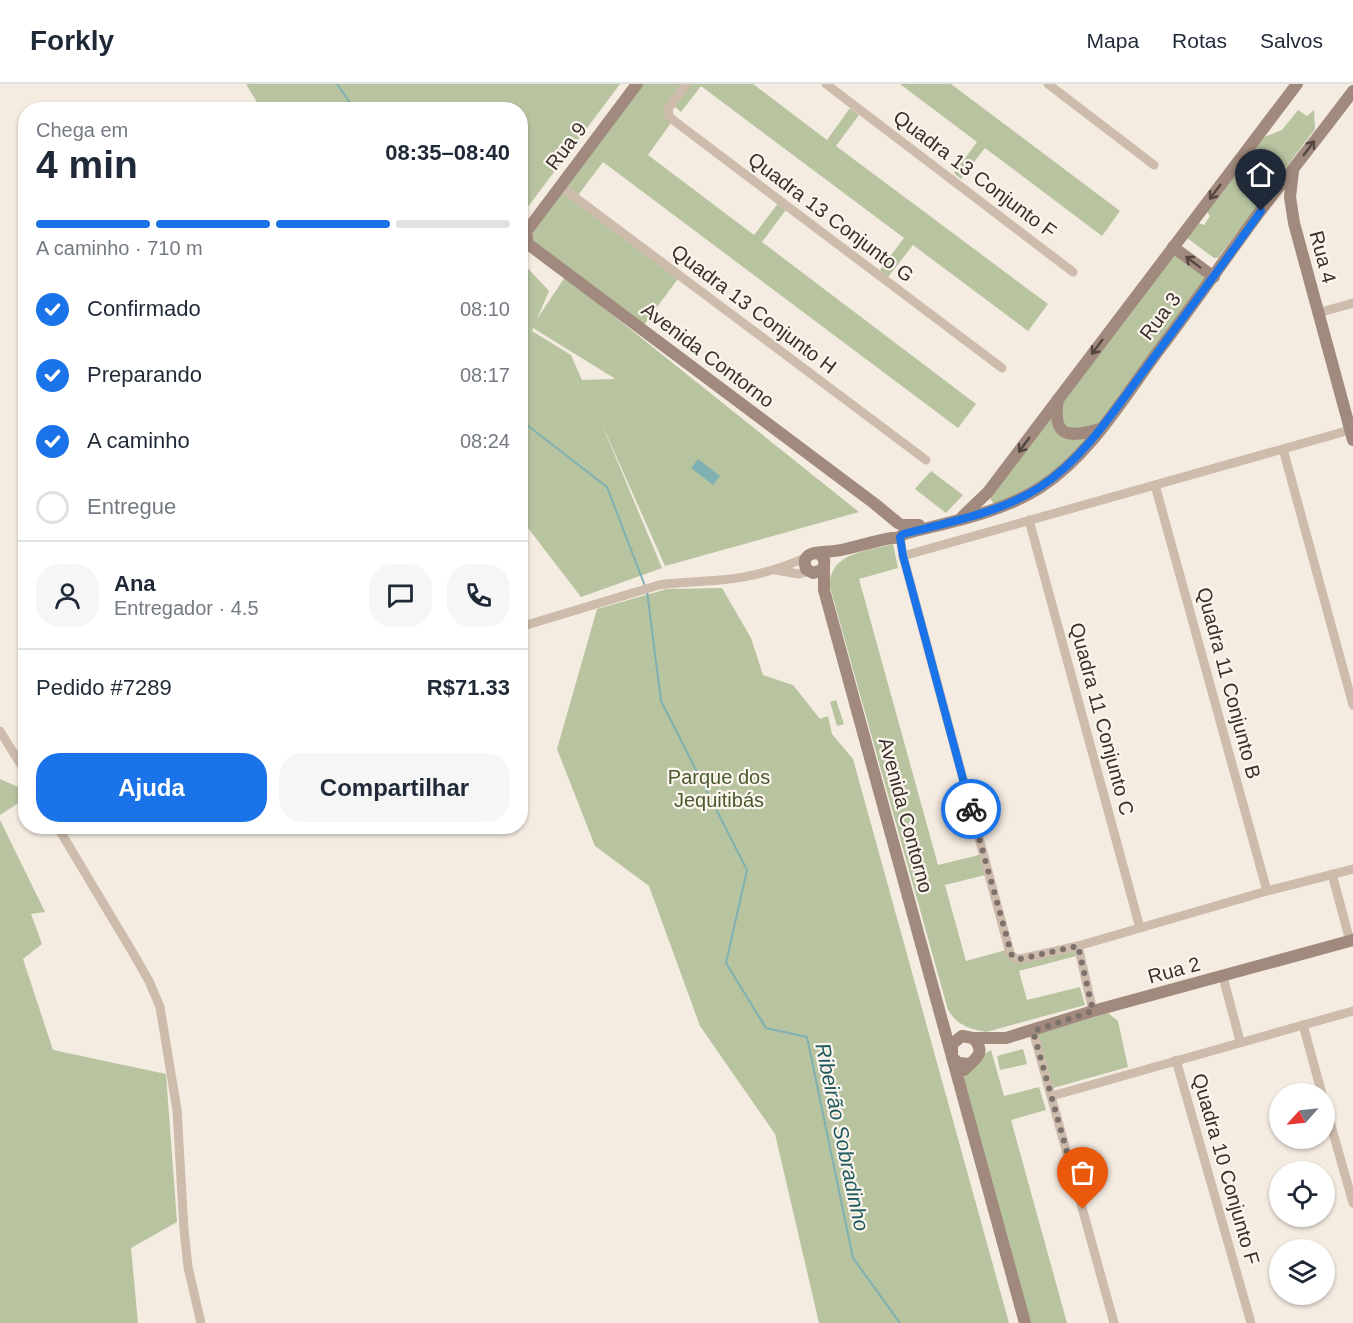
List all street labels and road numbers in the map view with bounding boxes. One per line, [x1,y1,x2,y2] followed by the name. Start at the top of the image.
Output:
[889,106,1061,242] street label: Quadra 13 Conjunto F
[541,118,591,174] street label: Rua 9
[744,148,918,286] street label: Quadra 13 Conjunto G
[1305,228,1341,286] street label: Rua 4
[667,240,841,378] street label: Quadra 13 Conjunto H
[1135,288,1185,344] street label: Rua 3
[638,298,778,412] street label: Avenida Contorno
[1193,585,1265,781] street label: Quadra 11 Conjunto B
[1066,620,1138,818] street label: Quadra 11 Conjunto C
[875,735,937,895] street label: Avenida Contorno
[1145,952,1203,988] street label: Rua 2
[1188,1071,1264,1267] street label: Quadra 10 Conjunto F

